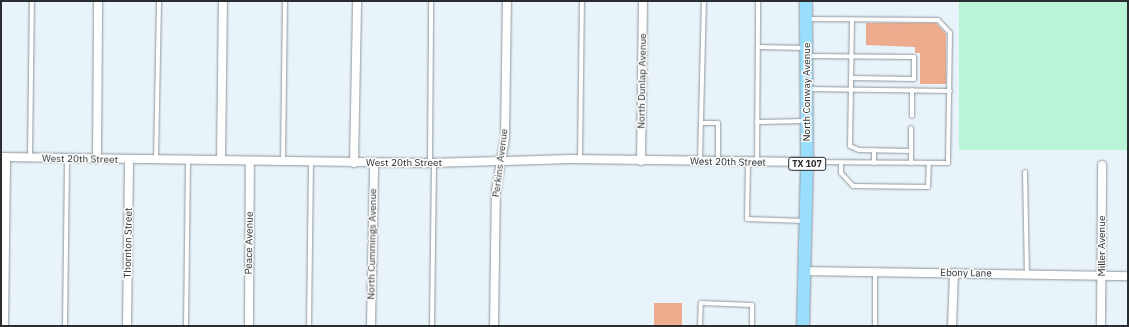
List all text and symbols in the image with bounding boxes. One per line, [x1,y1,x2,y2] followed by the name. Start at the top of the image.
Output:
[635,33,649,129] street label: North Dunlap Avenue
[801,43,813,141] street label: North Conway Avenue
[490,128,510,198] street label: Perkins Avenue
[42,152,118,166] street label: West 20th Street
[690,155,766,169] street label: West 20th Street
[366,157,442,169] street label: West 20th Street
[788,157,826,171] road number: TX 107
[365,188,379,300] street label: North Cummings Avenue
[121,207,135,279] street label: Thornton Street
[242,211,256,275] street label: Peace Avenue
[1096,216,1108,276] street label: Miller Avenue
[940,267,992,279] street label: Ebony Lane

